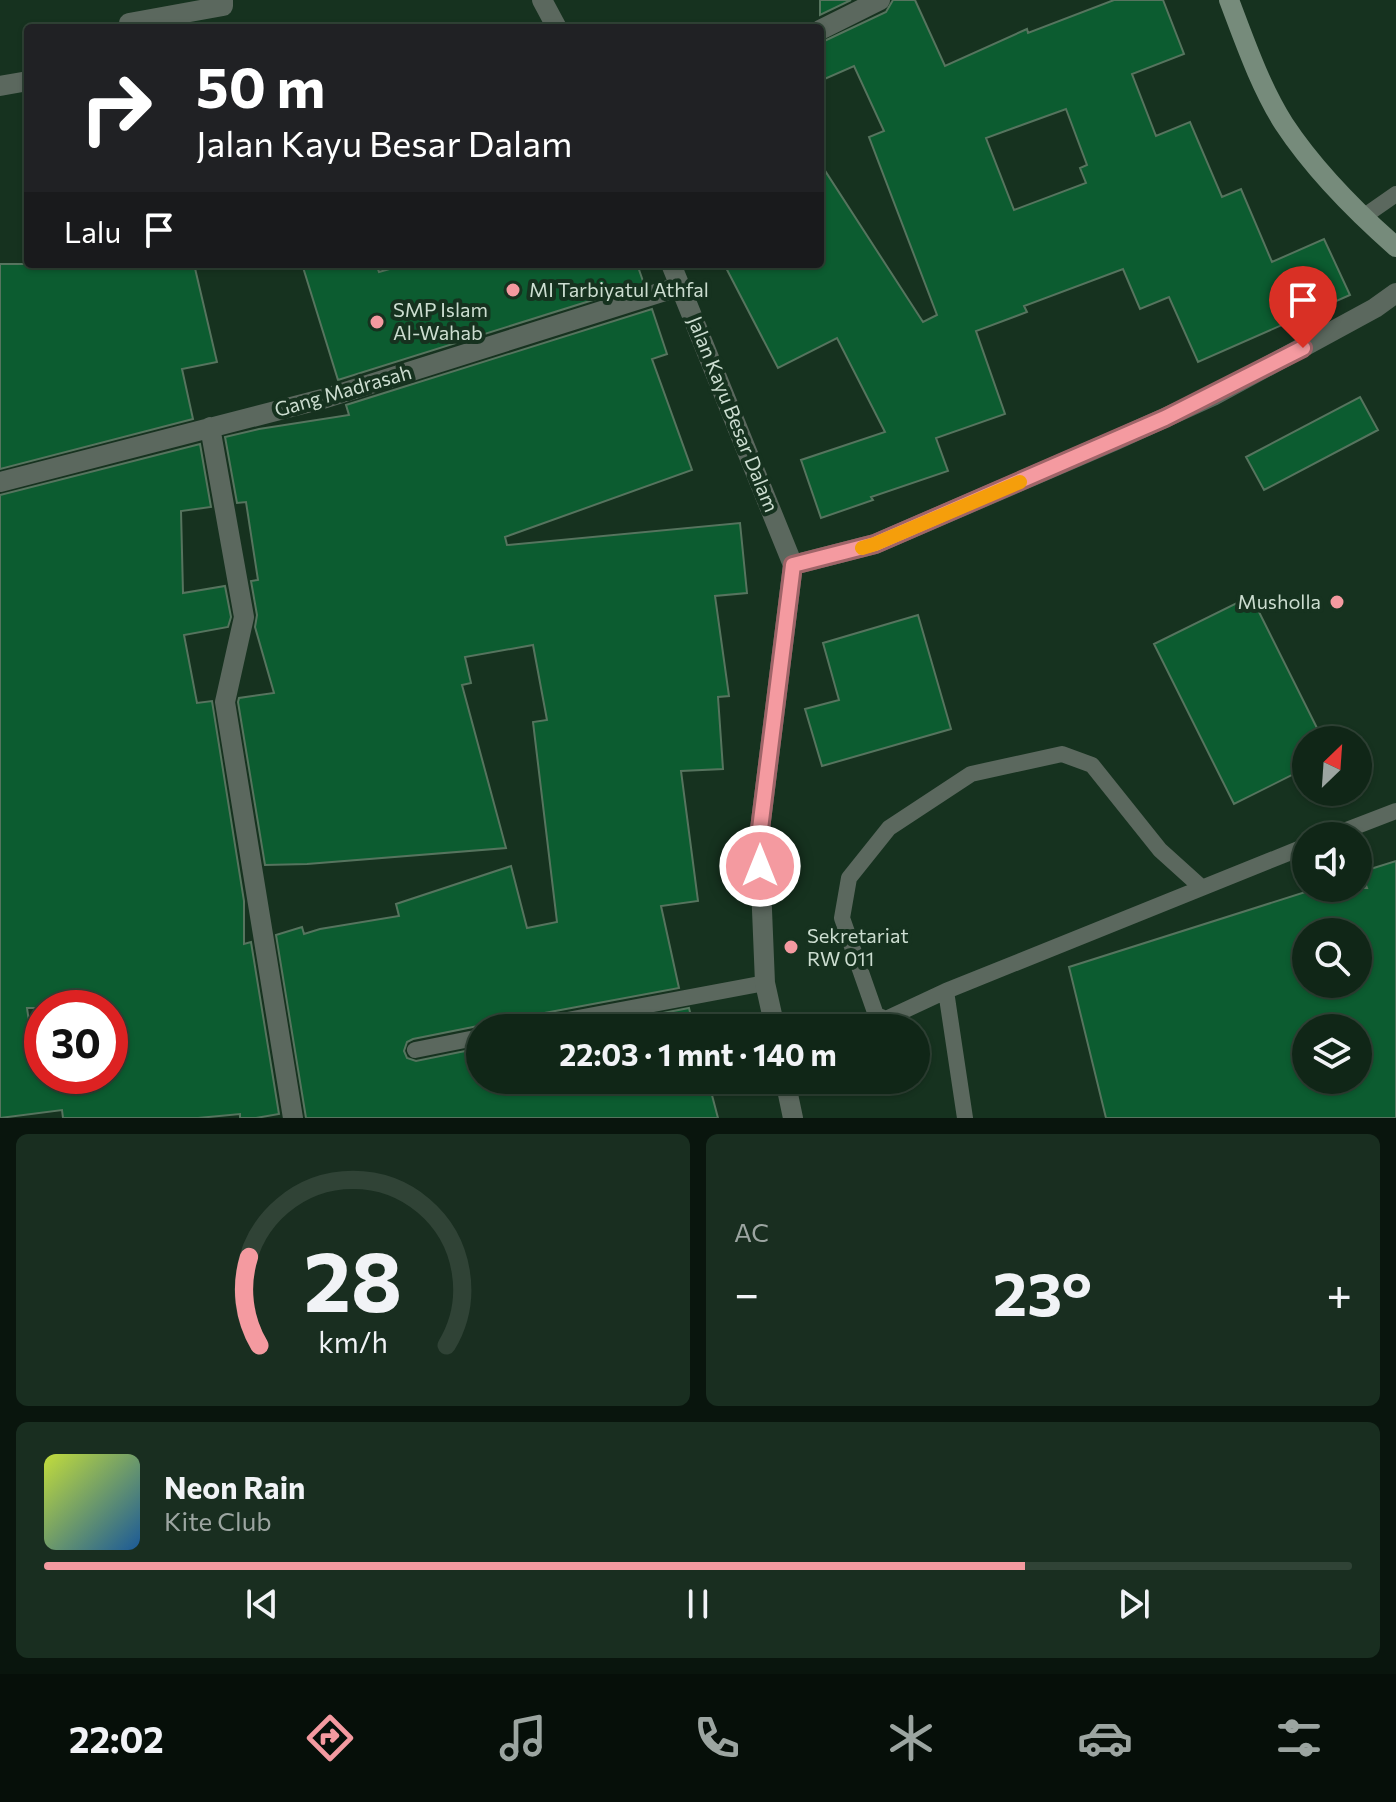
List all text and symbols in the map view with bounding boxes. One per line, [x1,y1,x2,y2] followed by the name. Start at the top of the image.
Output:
[196,51,325,120] text: 50 m
[64,56,168,160] icon: right
[196,120,572,164] text: Jalan Kayu Besar Dalam
[137,208,181,252] icon: arrive
[64,212,121,249] text: Lalu
[1269,266,1337,348] pin
[529,277,709,301] place label: MI Tarbiyatul Athfal
[1281,278,1325,322] icon: arrive
[504,281,522,299] marker: MI Tarbiyatul Athfal
[393,297,488,344] place label: SMP Islam Al-Wahab
[684,312,784,515] street label: Jalan Kayu Besar Dalam
[368,313,386,331] marker: SMP Islam Al-Wahab
[271,359,414,421] street label: Gang Madrasah
[1238,589,1321,613] place label: Musholla
[1328,593,1346,611] marker: Musholla
[1292,726,1372,806] north arrow
[1292,726,1372,1094] map controls
[1292,822,1372,902] button: sound
[718,824,802,908] position arrow
[1292,918,1372,998] button: search
[807,923,909,970] place label: Sekretariat RW 011
[782,938,800,956] marker: Sekretariat RW 011
[24,990,128,1094] speed limit sign: 30
[1292,1014,1372,1094] button: layers
[559,1035,837,1072] text: 22:03 · 1 mnt · 140 m
[734,1216,769,1247] text: AC
[304,1227,402,1329] text: 28
[993,1255,1092,1328] text: 23°
[734,1265,759,1319] text: −
[1326,1265,1352,1319] text: +
[318,1324,388,1359] text: km/h
[164,1468,305,1505] text: Neon Rain
[164,1505,272,1536] text: Kite Club
[240,1582,284,1626] icon: previous
[676,1582,720,1626] icon: pause
[1112,1582,1156,1626] icon: next
[302,1710,358,1766] icon: directions
[495,1710,551,1766] icon: music
[689,1710,745,1766] icon: phone
[883,1710,939,1766] icon: climate
[1077,1710,1133,1766] icon: car
[1271,1710,1327,1766] icon: filters
[69,1716,164,1760] text: 22:02

